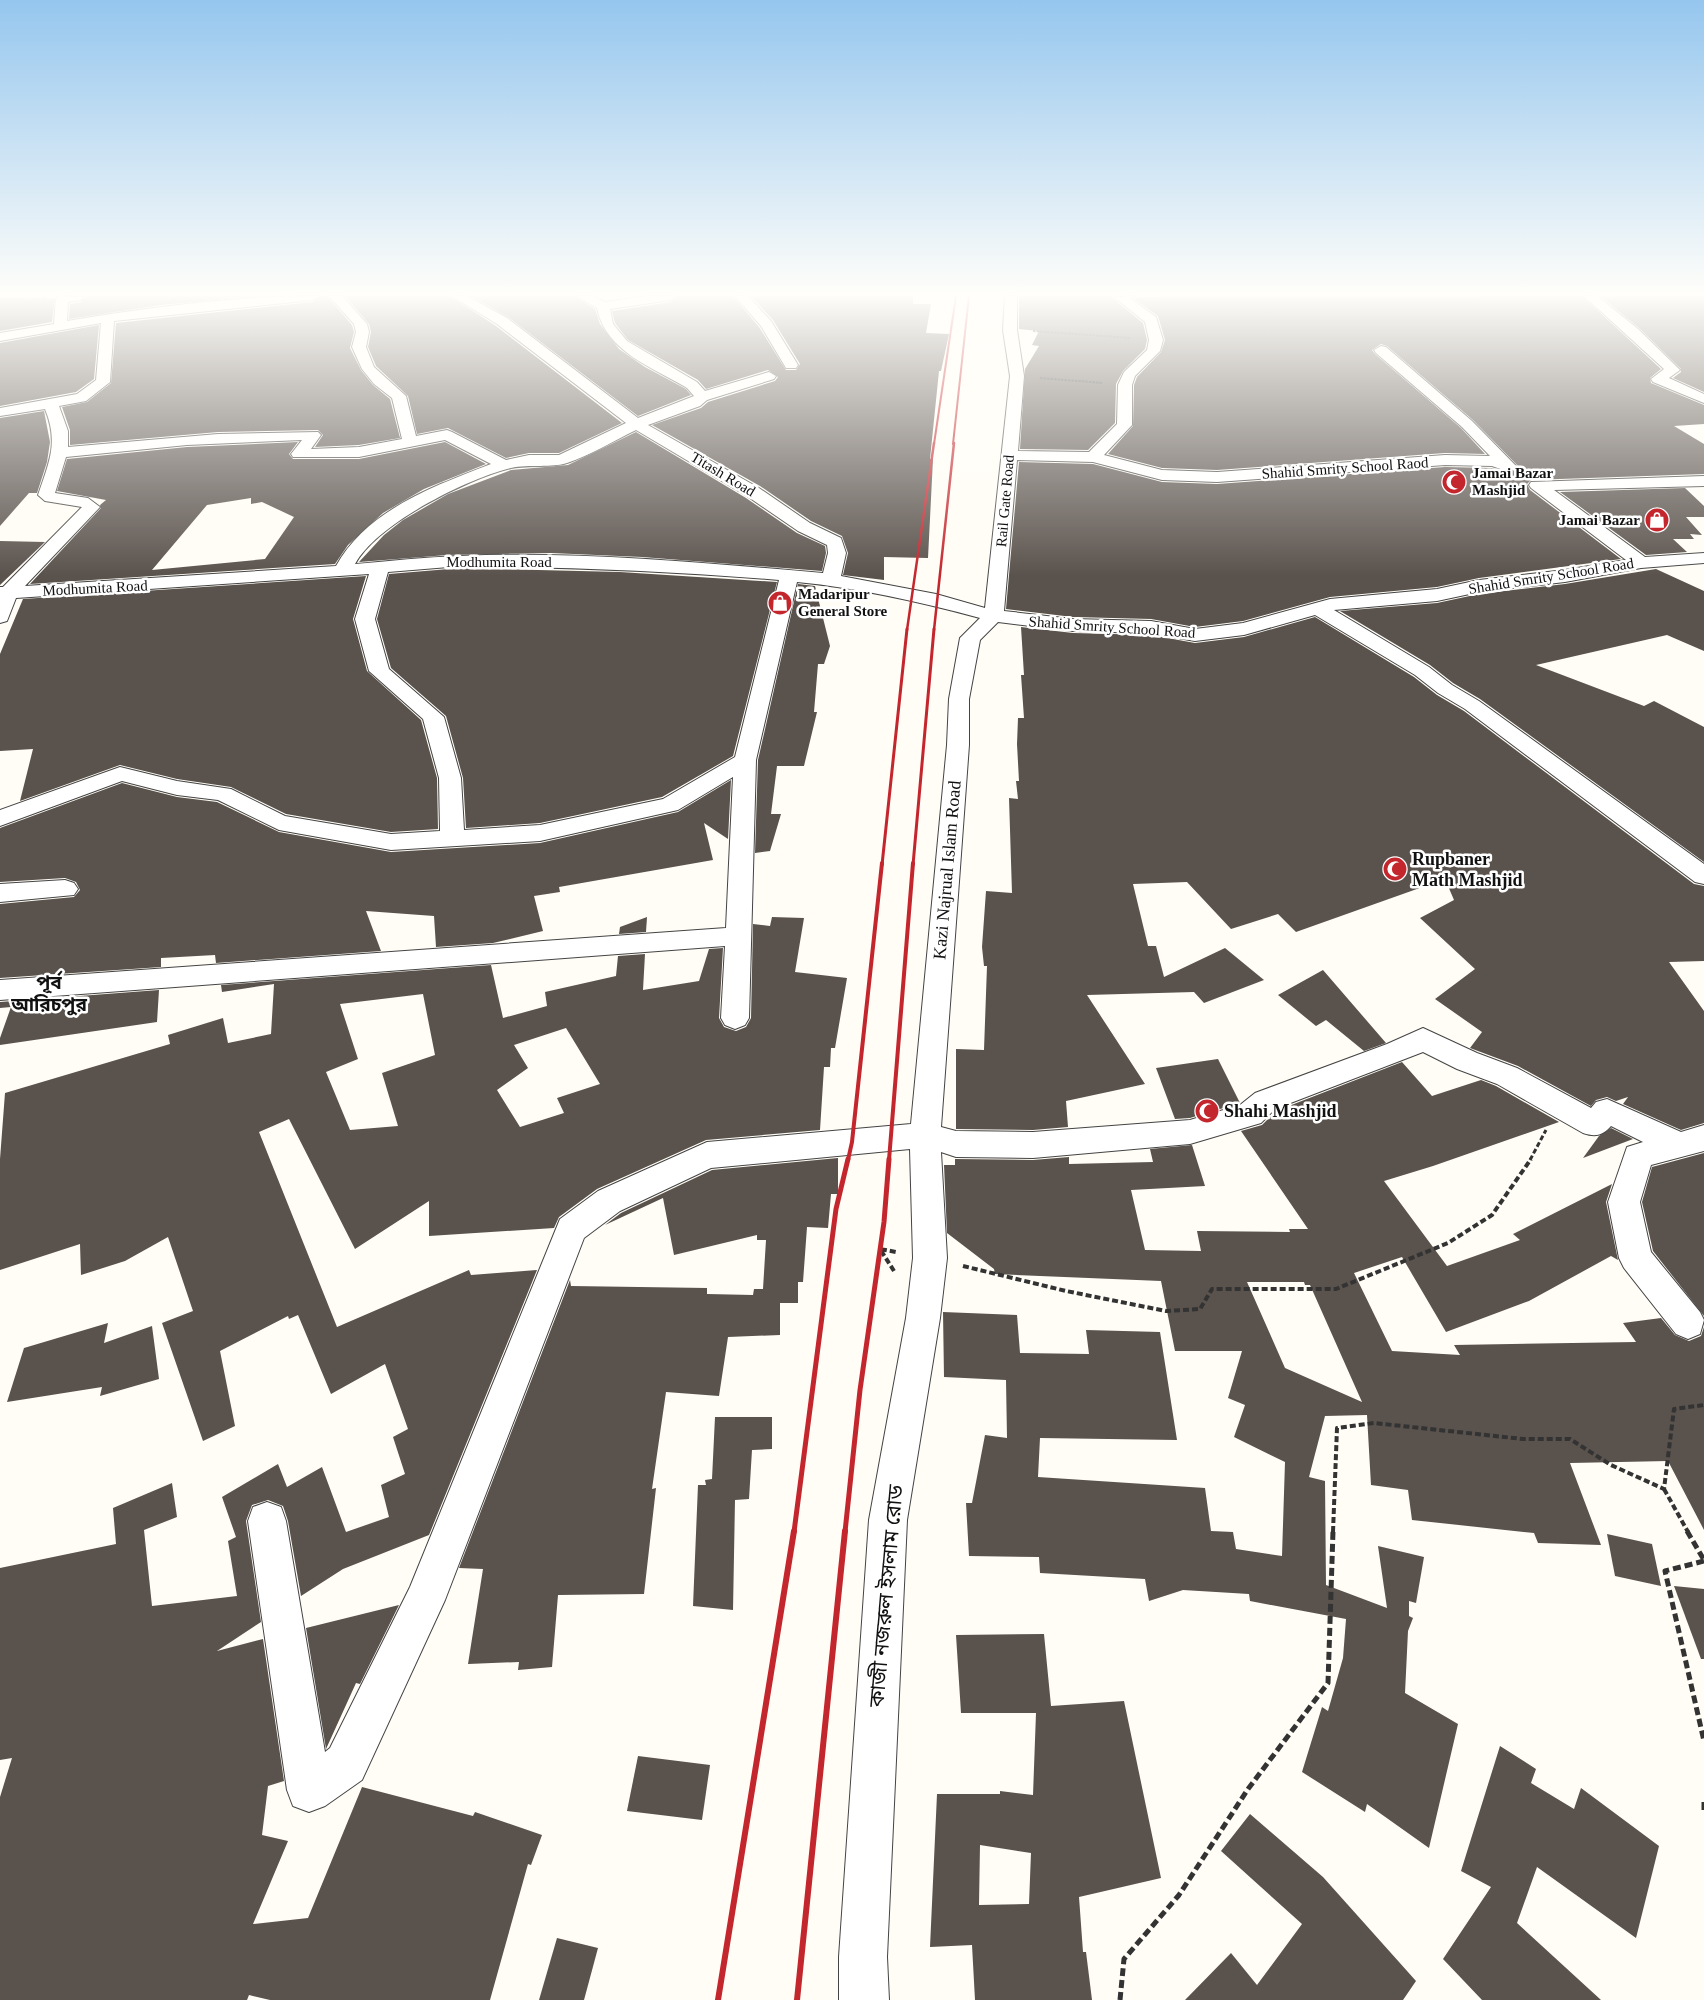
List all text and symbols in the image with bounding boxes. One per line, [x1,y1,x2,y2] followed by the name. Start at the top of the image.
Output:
[688,449,759,500] street label: Titash Road
[993,454,1017,548] street label: Rail Gate Road
[1261,454,1429,482] street label: Shahid Smrity School Raod
[1472,465,1554,498] place label: Jamai Bazar Mashjid
[1441,469,1467,495] mosque icon: Jamai Bazar Mashjid
[1644,507,1670,533] shop icon: Jamai Bazar
[1559,512,1640,528] place label: Jamai Bazar
[446,554,552,570] street label: Modhumita Road
[1467,555,1635,597] street label: Shahid Smrity School Road
[42,577,149,599] street label: Modhumita Road
[798,586,888,619] place label: Madaripur General Store
[767,590,793,616] shop icon: Madaripur General Store
[1028,613,1196,641] street label: Shahid Smrity School Road
[929,780,965,960] street label: Kazi Najrual Islam Road
[1412,849,1523,890] place label: Rupbaner Math Mashjid
[1382,856,1408,882] mosque icon: Rupbaner Math Mashjid
[10,970,87,1016] district label: পূর্ব আরিচপুর
[1194,1098,1220,1124] mosque icon: Shahi Mashjid
[1224,1101,1337,1121] place label: Shahi Mashjid
[864,1483,908,1709] street label: কাজী নজরুল ইসলাম রোড

